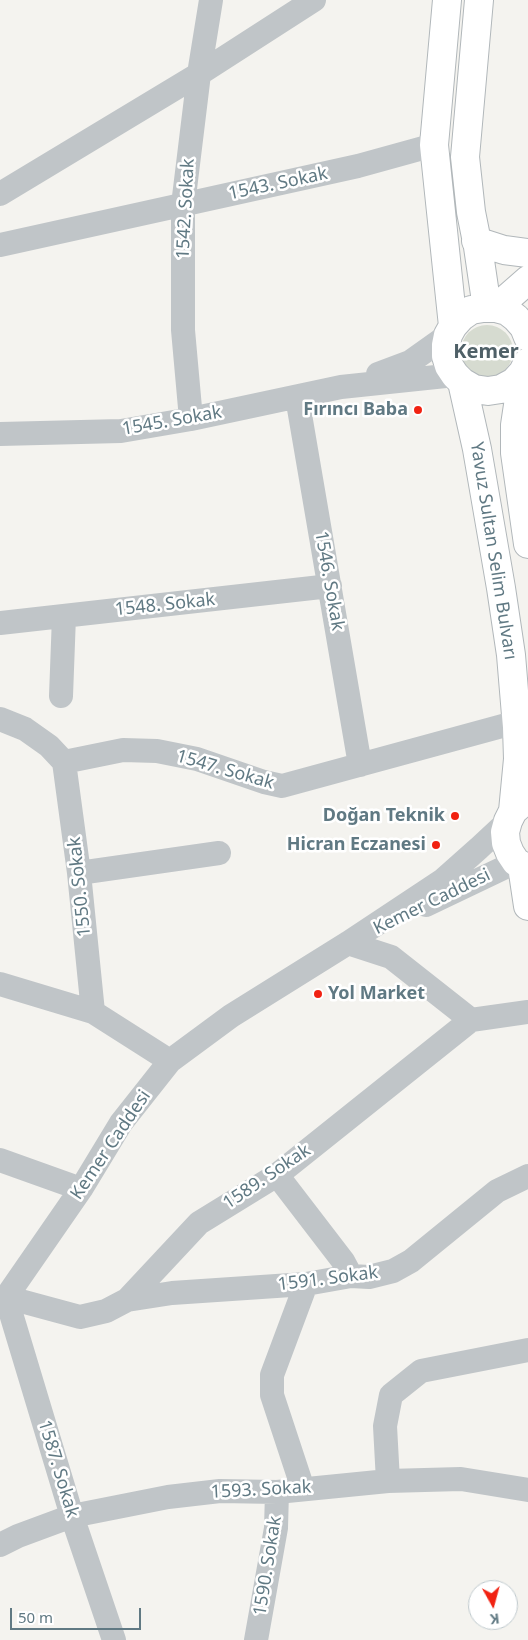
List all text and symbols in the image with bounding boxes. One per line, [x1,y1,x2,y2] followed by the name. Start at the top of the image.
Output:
[173,158,199,260] street label: 1542. Sokak
[226,163,330,205] street label: 1543. Sokak
[453,340,519,364] district label: Kemer
[303,399,408,421] place label: Fırıncı Baba
[120,402,224,440] street label: 1545. Sokak
[412,404,424,416] marker: Fırıncı Baba
[465,440,521,662] street label: Yavuz Sultan Selim Bulvarı
[310,529,348,633] street label: 1546. Sokak
[114,589,216,621] street label: 1548. Sokak
[174,746,276,794] street label: 1547. Sokak
[323,805,445,827] place label: Doğan Teknik
[449,810,461,822] marker: Doğan Teknik
[287,834,426,856] place label: Hicran Eczanesi
[64,836,96,938] street label: 1550. Sokak
[430,839,442,851] marker: Hicran Eczanesi
[370,864,494,940] street label: Kemer Caddesi
[328,983,425,1005] place label: Yol Market
[312,988,324,1000] marker: Yol Market
[66,1086,156,1204] street label: Kemer Caddesi
[219,1140,315,1214] street label: 1589. Sokak
[277,1262,379,1296] street label: 1591. Sokak
[33,1418,83,1520] street label: 1587. Sokak
[210,1477,312,1503] street label: 1593. Sokak
[249,1515,287,1617] street label: 1590. Sokak
[468,1580,518,1630] north arrow
[12,1598,144,1630] scale bar
[18,1607,53,1627] text: 50 m
[489,1609,501,1629] text: K

